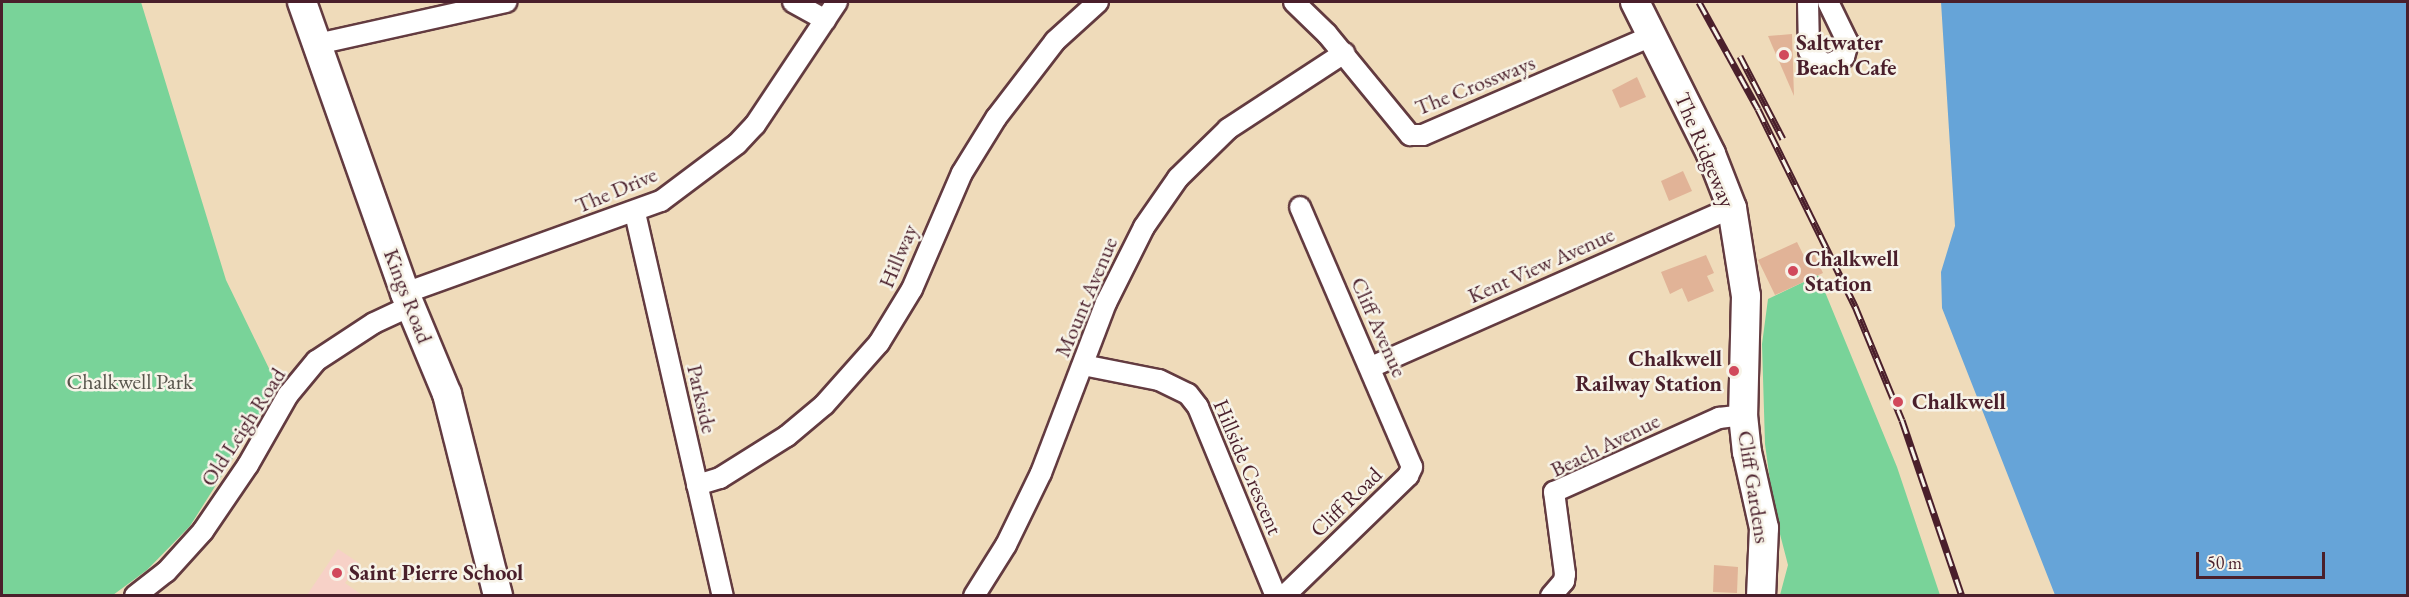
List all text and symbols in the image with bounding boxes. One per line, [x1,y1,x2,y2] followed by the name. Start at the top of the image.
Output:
[1796,29,1896,80] place label: Saltwater Beach Cafe
[1777,48,1791,62] marker: Saltwater Beach Cafe
[1411,49,1539,121] street label: The Crossways
[1669,89,1741,211] street label: The Ridgeway
[571,161,661,219] street label: The Drive
[873,220,923,292] street label: Hillway
[1464,221,1618,309] street label: Kent View Avenue
[1049,233,1123,361] street label: Mount Avenue
[378,245,438,347] street label: Kings Road
[1805,245,1899,296] place label: Chalkwell Station
[1786,264,1800,278] marker: Chalkwell Station
[1345,273,1413,381] street label: Cliff Avenue
[1575,345,1722,396] place label: Chalkwell Railway Station
[681,362,723,436] street label: Parkside
[195,363,291,491] street label: Old Leigh Road
[1727,364,1741,378] marker: Chalkwell Railway Station
[67,369,193,395] park label: Chalkwell Park
[1912,389,2006,415] place label: Chalkwell
[1889,393,1907,411] marker: Chalkwell
[1208,395,1288,539] street label: Hillside Crescent
[1546,407,1664,483] street label: Beach Avenue
[1732,429,1776,545] street label: Cliff Gardens
[1305,461,1387,543] street label: Cliff Road
[2199,540,2328,578] scale bar
[2207,551,2242,574] text: 50 m
[349,560,523,586] place label: Saint Pierre School
[330,566,344,580] marker: Saint Pierre School

